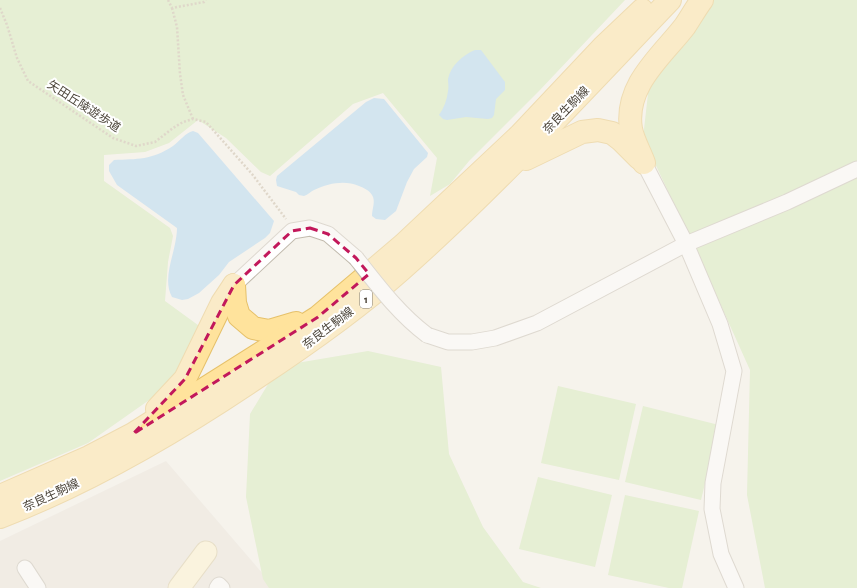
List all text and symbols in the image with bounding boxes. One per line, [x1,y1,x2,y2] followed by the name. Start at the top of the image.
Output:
[46,77,123,134] street label: 矢田丘陵遊歩道
[540,84,591,136] street label: 奈良生駒線
[360,290,372,308] road number: 1
[300,304,356,351] street label: 奈良生駒線
[21,476,81,513] street label: 奈良生駒線

